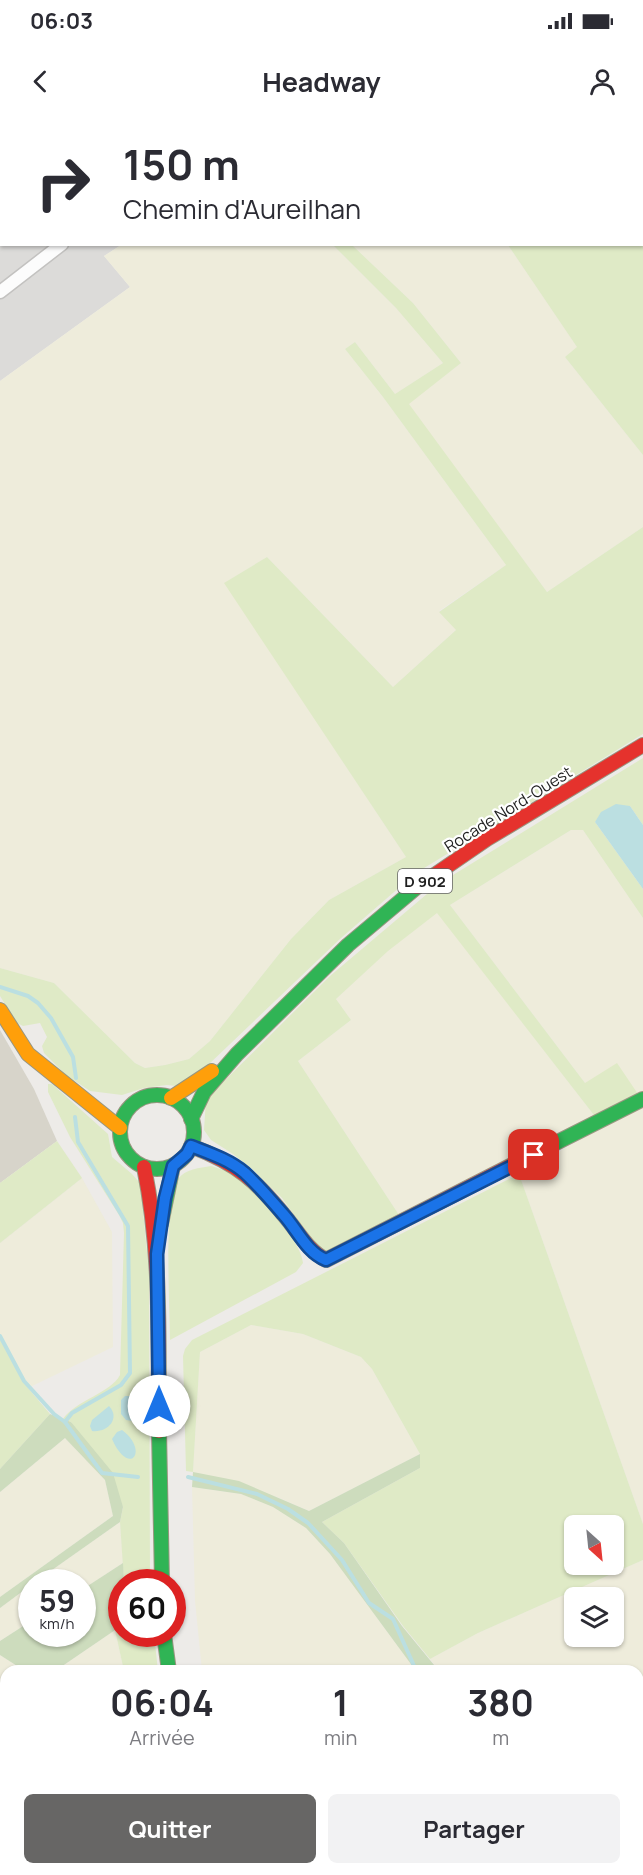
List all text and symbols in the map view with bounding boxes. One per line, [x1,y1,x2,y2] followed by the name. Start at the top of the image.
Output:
[30,6,93,36] text: 06:03
[262,63,381,100] text: Headway
[24,65,57,98] icon: back
[586,65,619,98] icon: person
[123,135,240,193] text: 150 m
[24,144,102,222] icon: right
[123,190,361,227] text: Chemin d'Aureilhan
[440,761,576,857] street label: Rocade Nord-Ouest
[398,869,452,893] road number: D 902
[508,1129,559,1180] pin
[517,1138,550,1171] icon: arrive
[127,1374,191,1438] position arrow
[564,1515,624,1575] north arrow
[564,1515,624,1647] map controls
[108,1569,186,1647] speed limit sign: 60
[39,1580,75,1621] text: 59
[564,1587,624,1647] button: layers
[40,1613,74,1634] text: km/h
[110,1678,214,1727] text: 06:04
[333,1678,349,1727] text: 1
[467,1678,534,1727] text: 380
[129,1724,195,1751] text: Arrivée
[324,1724,357,1751] text: min
[492,1724,509,1751] text: m
[24,1794,316,1863] button: Quitter
[328,1794,620,1863] button: Partager

